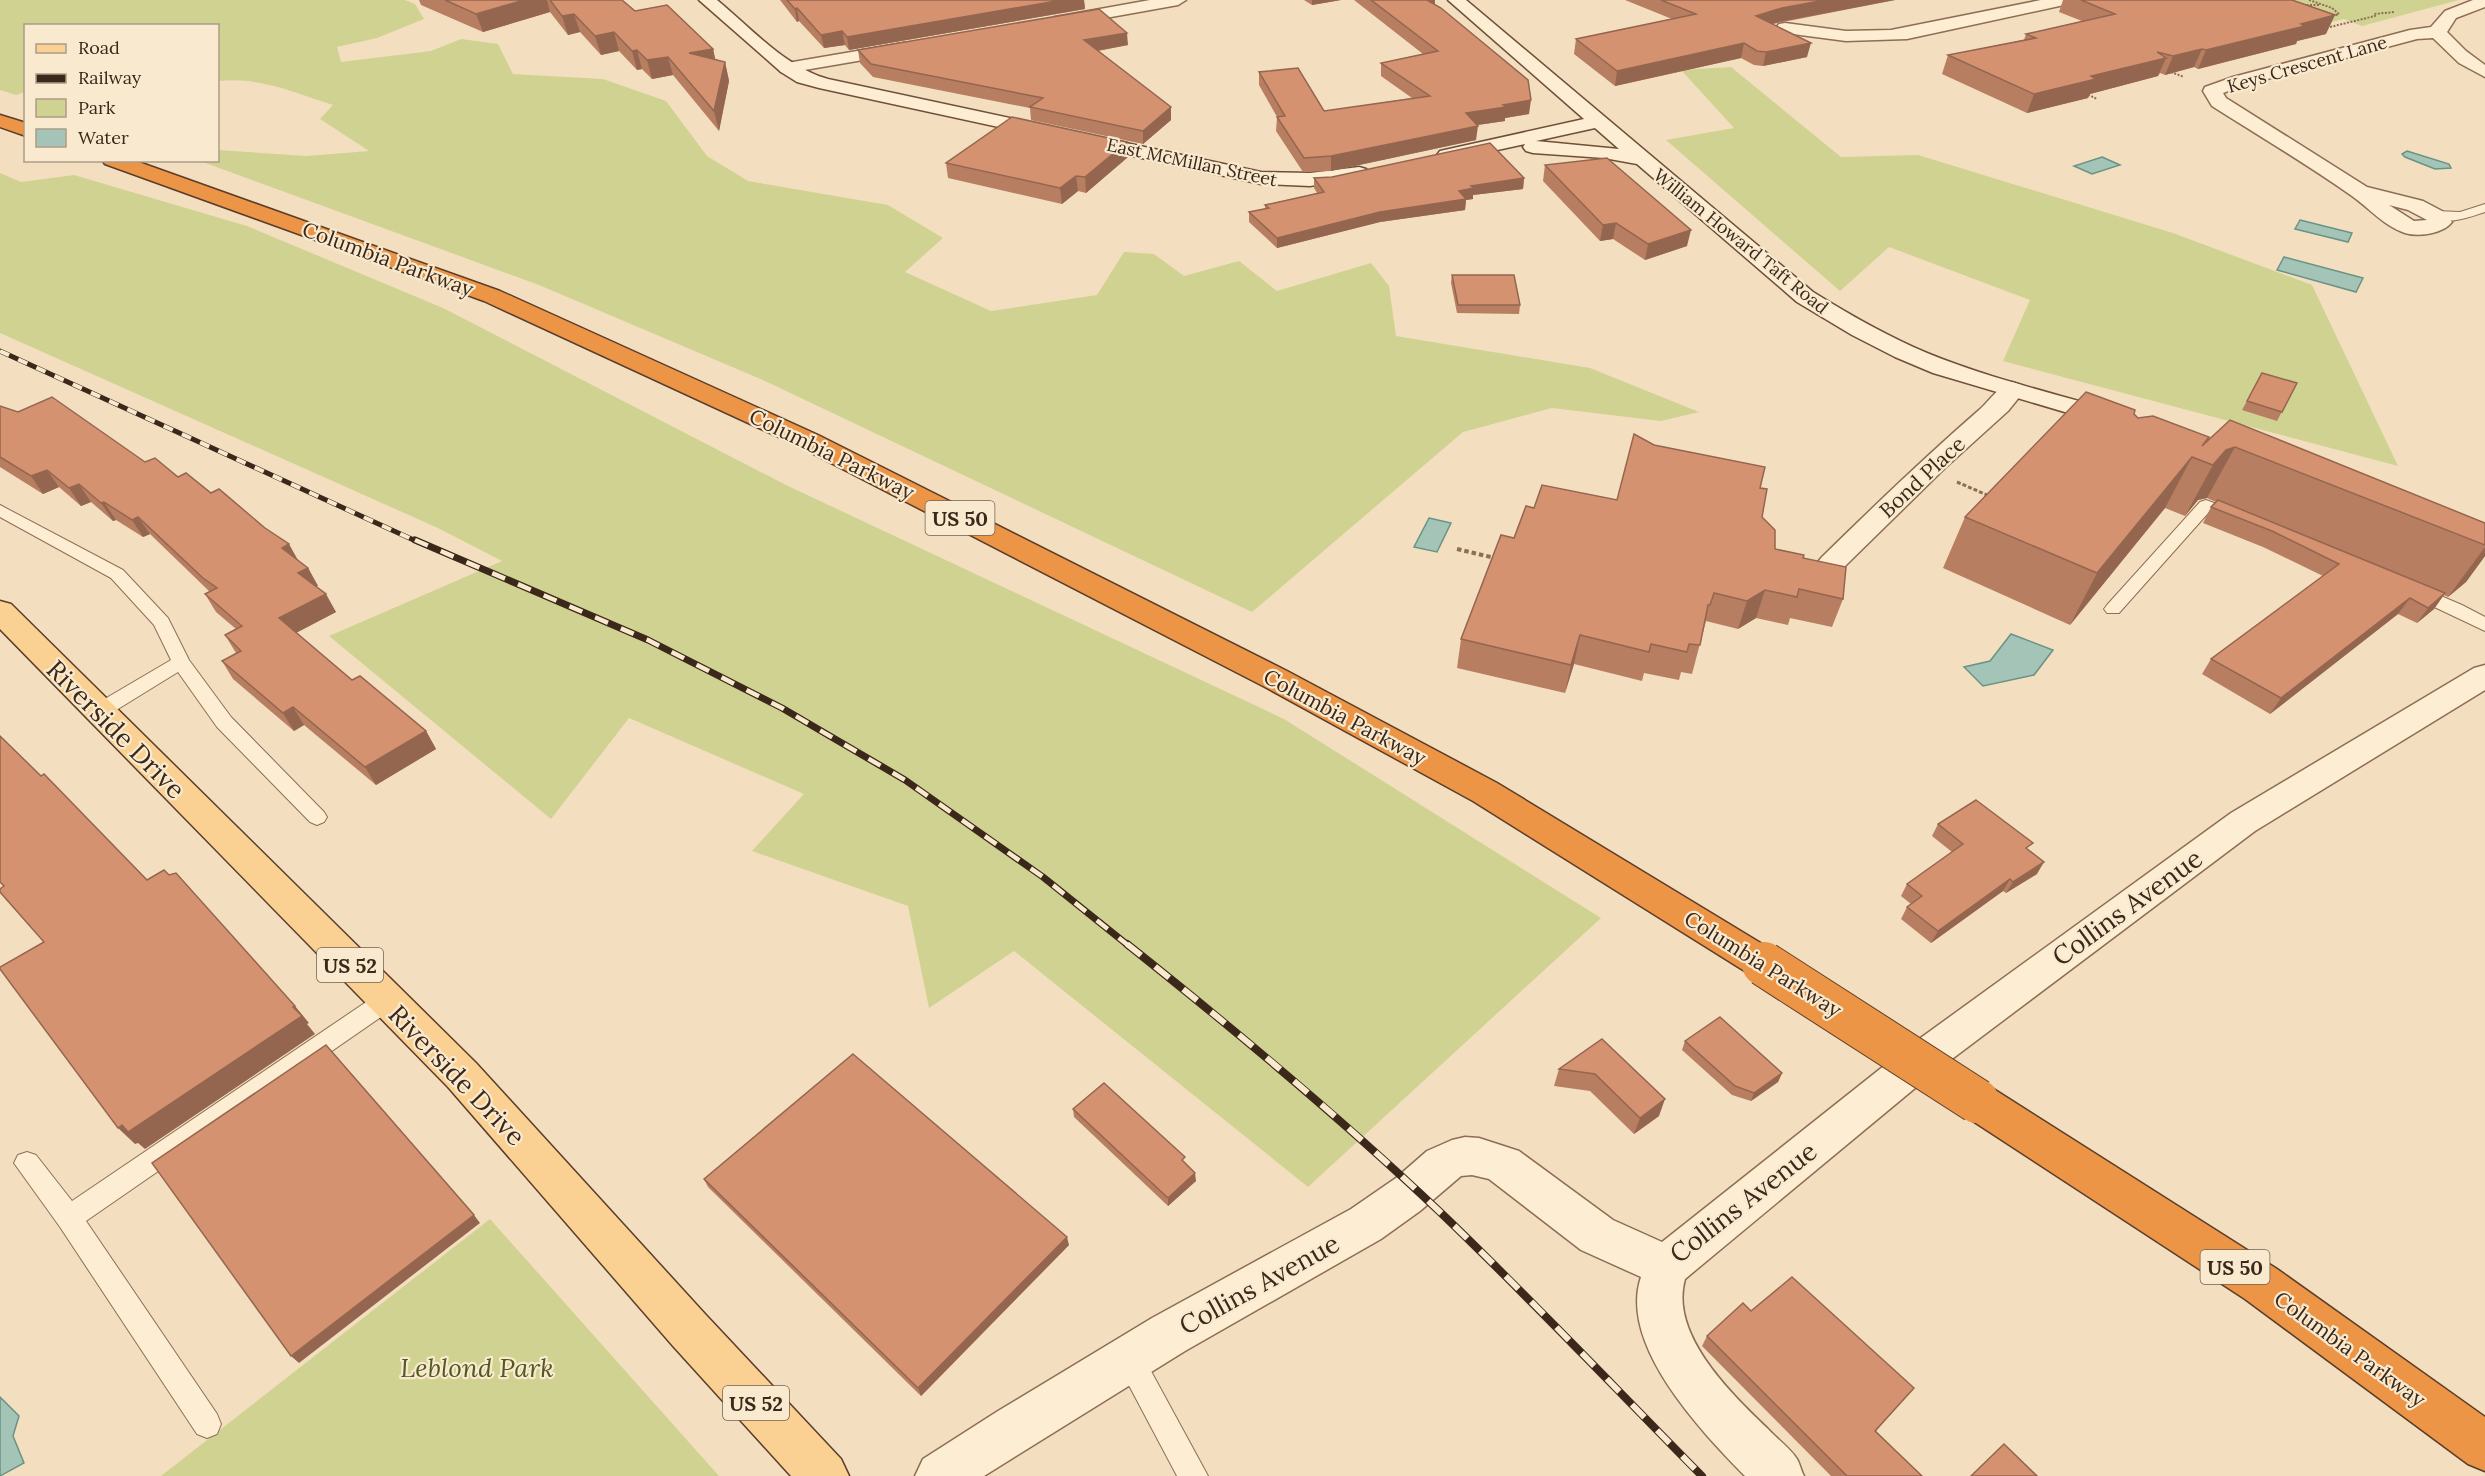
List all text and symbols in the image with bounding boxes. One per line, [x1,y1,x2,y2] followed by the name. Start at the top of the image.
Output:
[24,24,219,162] legend
[2224,30,2390,98] street label: Keys Crescent Lane
[78,36,120,59] text: Road
[78,66,142,89] text: Railway
[78,96,116,119] text: Park
[78,126,129,149] text: Water
[1105,133,1279,191] street label: East McMillan Street
[1649,163,1833,319] street label: William Howard Taft Road
[299,215,477,303] street label: Columbia Parkway
[745,402,919,506] street label: Columbia Parkway
[1873,430,1971,524] street label: Bond Place
[926,501,994,535] road number: US 50
[40,653,192,805] street label: Riverside Drive
[1259,663,1431,771] street label: Columbia Parkway
[2045,841,2209,973] street label: Collins Avenue
[1679,905,1847,1023] street label: Columbia Parkway
[317,948,383,982] road number: US 52
[382,998,532,1152] street label: Riverside Drive
[1663,1134,1823,1270] street label: Collins Avenue
[1173,1226,1345,1342] street label: Collins Avenue
[2200,1250,2270,1284] road number: US 50
[2269,1285,2431,1413] street label: Columbia Parkway
[400,1351,554,1384] park label: Leblond Park
[723,1386,789,1420] road number: US 52

